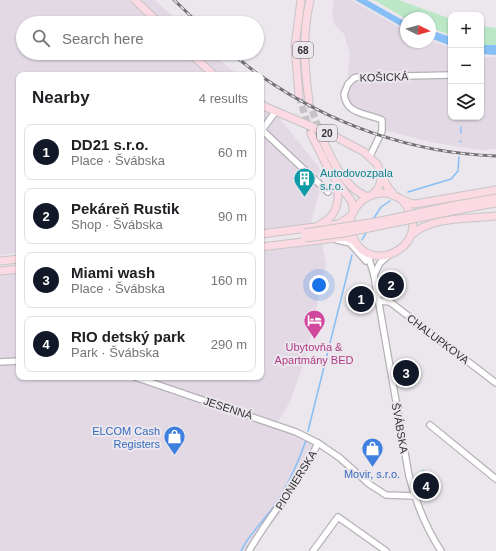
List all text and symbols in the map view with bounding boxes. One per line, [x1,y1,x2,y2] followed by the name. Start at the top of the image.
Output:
[400,12,436,48] north arrow
[448,12,484,120] map controls
[448,12,484,48] button: +
[16,16,264,60] search box
[30,27,52,49] icon: search
[62,30,144,47] text: Search here
[293,42,313,58] road number: 68
[448,48,484,84] button: −
[359,70,409,84] street label: KOŠICKÁ
[448,84,484,120] button: layers
[32,88,90,107] text: Nearby
[199,91,248,106] text: 4 results
[317,125,337,141] road number: 20
[71,136,149,153] text: DD21 s.r.o.
[42,145,50,160] text: 1
[218,145,247,160] text: 60 m
[71,153,165,168] text: Place · Švábska
[292,166,318,199] building icon: Autodovozpala s.r.o.
[320,167,394,192] place label: Autodovozpala s.r.o.
[71,200,179,217] text: Pekáreň Rustik
[42,209,50,224] text: 2
[218,209,247,224] text: 90 m
[71,217,163,232] text: Shop · Švábska
[71,264,155,281] text: Miami wash
[378,270,404,300] pin: 2
[42,273,50,288] text: 3
[211,273,247,288] text: 160 m
[309,275,329,295] your location
[71,281,165,296] text: Place · Švábska
[348,284,374,314] pin: 1
[301,308,327,341] hotel icon: Ubytovňa & Apartmány BED
[405,312,472,367] street label: CHALUPKOVA
[71,328,185,345] text: RIO detský park
[42,337,50,352] text: 4
[211,337,247,352] text: 290 m
[275,341,353,366] place label: Ubytovňa & Apartmány BED
[71,345,159,360] text: Park · Švábska
[393,358,419,388] pin: 3
[202,394,255,422] street label: JESENNÁ
[390,402,410,455] street label: ŠVÁBSKA
[162,424,188,457] shop icon: ELCOM Cash Registers
[92,425,160,450] place label: ELCOM Cash Registers
[359,435,385,468] shop icon: Movir, s.r.o.
[273,448,319,512] street label: PIONIERSKA
[344,468,400,480] place label: Movir, s.r.o.
[413,471,439,501] pin: 4

